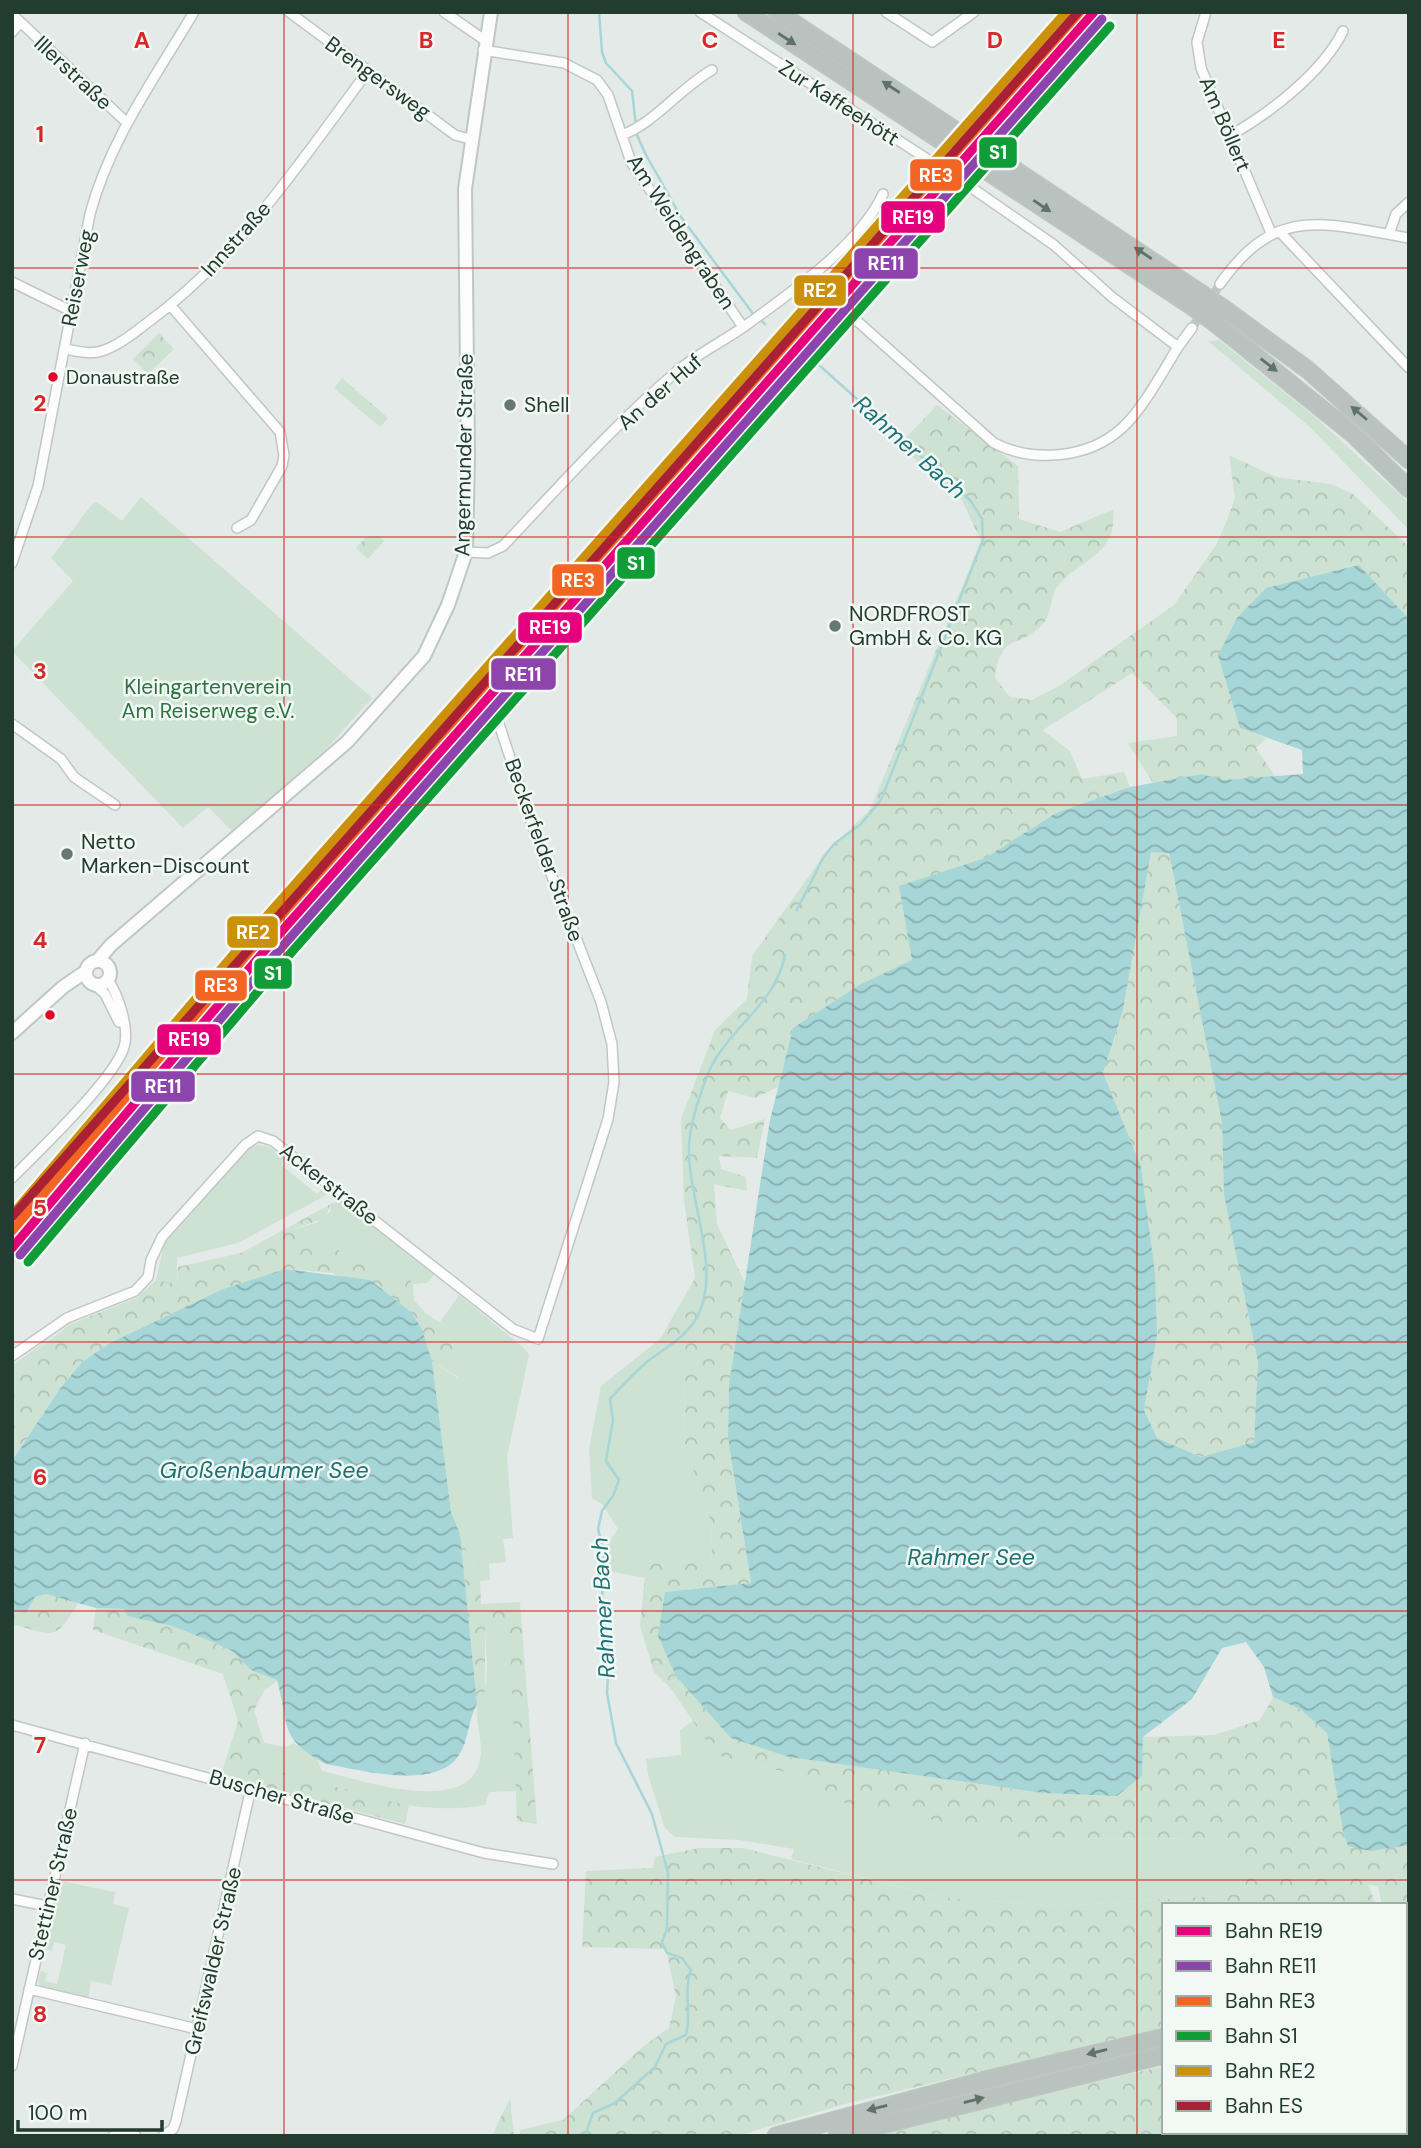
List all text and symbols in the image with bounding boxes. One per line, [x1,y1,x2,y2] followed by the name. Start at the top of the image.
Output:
[134,25,150,55] text: A
[702,25,718,55] text: C
[987,25,1003,55] text: D
[1272,25,1286,55] text: E
[28,30,118,116] street label: Illerstraße
[320,31,436,125] street label: Brengersweg
[777,32,797,45] one-way arrow
[773,54,905,152] street label: Zur Kaffeehött
[1192,72,1258,176] street label: Am Böllert
[882,80,900,94] one-way arrow
[36,119,44,149] text: 1
[978,136,1018,169] line badge: S1
[989,140,1007,165] text: S1
[620,149,742,315] street label: Am Weidengraben
[909,158,963,192] line badge: RE3
[919,163,953,188] text: RE3
[195,195,277,283] street label: Innstraße
[1033,199,1051,213] one-way arrow
[880,200,946,234] line badge: RE19
[892,205,934,230] text: RE19
[55,227,101,329] street label: Reiserweg
[1134,246,1152,260] one-way arrow
[853,247,919,280] line badge: RE11
[868,251,904,276] text: RE11
[793,274,847,307] line badge: RE2
[803,278,837,303] text: RE2
[612,347,708,437] street label: An der Huf
[448,353,480,557] street label: Angermunder Straße
[1260,357,1278,371] one-way arrow
[66,365,180,390] place label: Donaustraße
[46,370,60,384] marker: Donaustraße
[33,388,47,418] text: 2
[848,389,972,505] water label: Rahmer Bach
[524,391,570,419] place label: Shell
[502,397,518,413] marker: Shell
[1350,405,1368,421] one-way arrow
[616,546,656,580] line badge: S1
[627,551,645,576] text: S1
[551,563,605,597] line badge: RE3
[561,568,595,593] text: RE3
[849,600,1002,652] place label: NORDFROST GmbH & Co. KG
[517,611,583,644] line badge: RE19
[529,615,571,640] text: RE19
[827,618,843,634] marker: NORDFROST GmbH & Co. KG
[33,656,47,686] text: 3
[490,657,557,691] line badge: RE11
[505,662,541,687] text: RE11
[121,673,295,725] park label: Kleingartenverein Am Reiserweg e.V.
[498,755,590,946] street label: Beckerfelder Straße
[81,828,250,880] place label: Netto Marken-Discount
[59,846,75,862] marker: Netto Marken-Discount
[226,915,279,949] line badge: RE2
[236,920,270,945] text: RE2
[33,925,48,955] text: 4
[253,957,293,990] line badge: S1
[264,961,282,986] text: S1
[194,969,248,1002] line badge: RE3
[204,973,238,998] text: RE3
[43,1008,57,1022] unlabelled marker
[156,1023,222,1056] line badge: RE19
[168,1027,210,1052] text: RE19
[130,1070,196,1103] line badge: RE11
[145,1074,181,1099] text: RE11
[274,1137,384,1231] street label: Ackerstraße
[33,1193,47,1223] text: 5
[159,1455,369,1485] water label: Großenbaumer See
[33,1462,47,1492] text: 6
[584,1537,622,1679] water label: Rahmer Bach
[907,1542,1035,1572] water label: Rahmer See
[34,1730,46,1760] text: 7
[206,1763,358,1831] street label: Buscher Straße
[22,1805,84,1963] street label: Stettiner Straße
[178,1864,248,2058] street label: Greifswalder Straße
[1162,1903,1407,2134] legend
[1225,1917,1323,1945] text: Bahn RE19
[1225,1952,1316,1980] text: Bahn RE11
[1225,1987,1316,2015] text: Bahn RE3
[33,1999,47,2029] text: 8
[1225,2022,1298,2050] text: Bahn S1
[1086,2047,1108,2058] one-way arrow
[1225,2057,1315,2085] text: Bahn RE2
[18,2088,161,2132] scale bar
[1225,2092,1303,2120] text: Bahn ES
[963,2094,985,2105] one-way arrow
[28,2099,88,2127] text: 100 m
[866,2103,887,2113] one-way arrow

